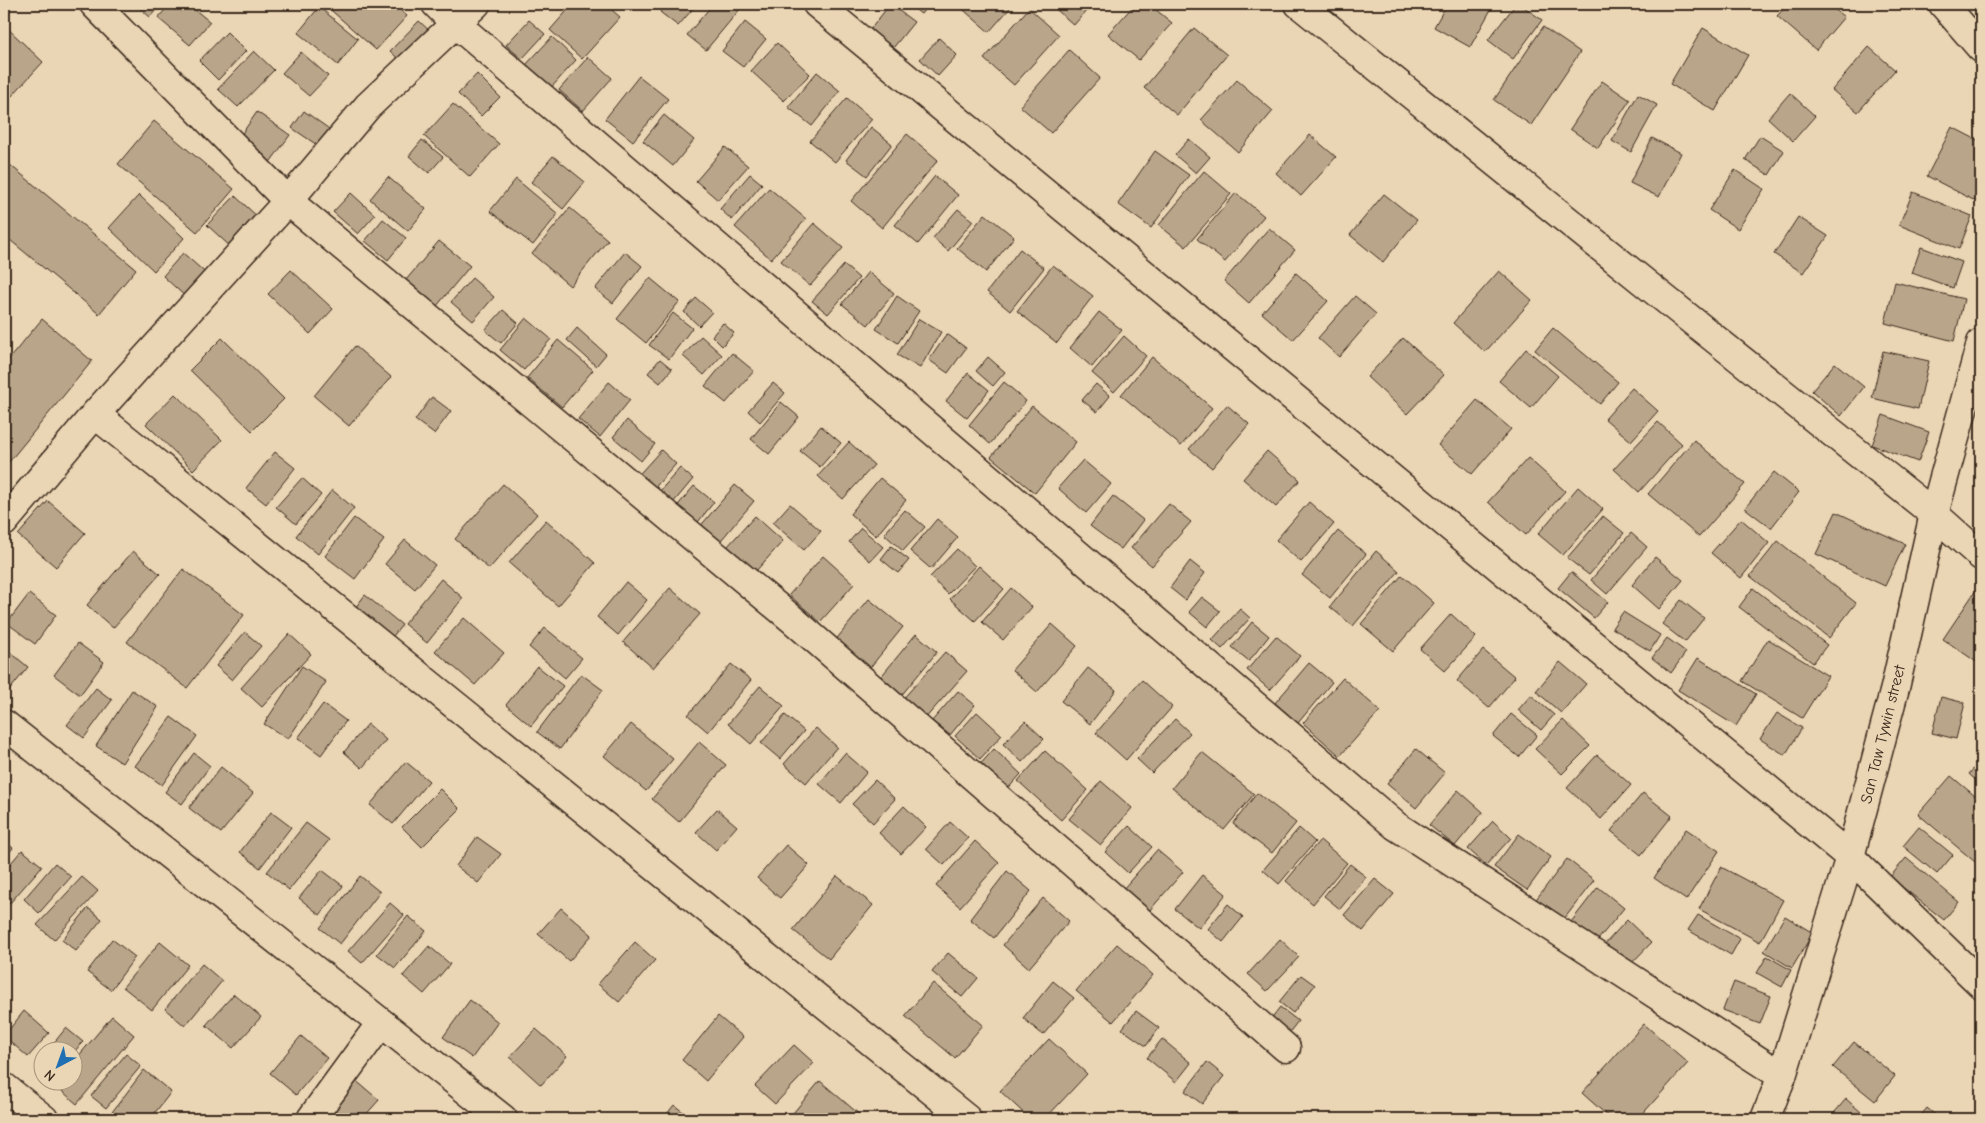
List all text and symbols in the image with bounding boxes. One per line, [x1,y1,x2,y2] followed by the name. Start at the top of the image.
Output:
[1857,663,1909,805] street label: San Taw Tywin street
[32,1040,82,1090] north arrow
[41,1066,59,1085] text: N

